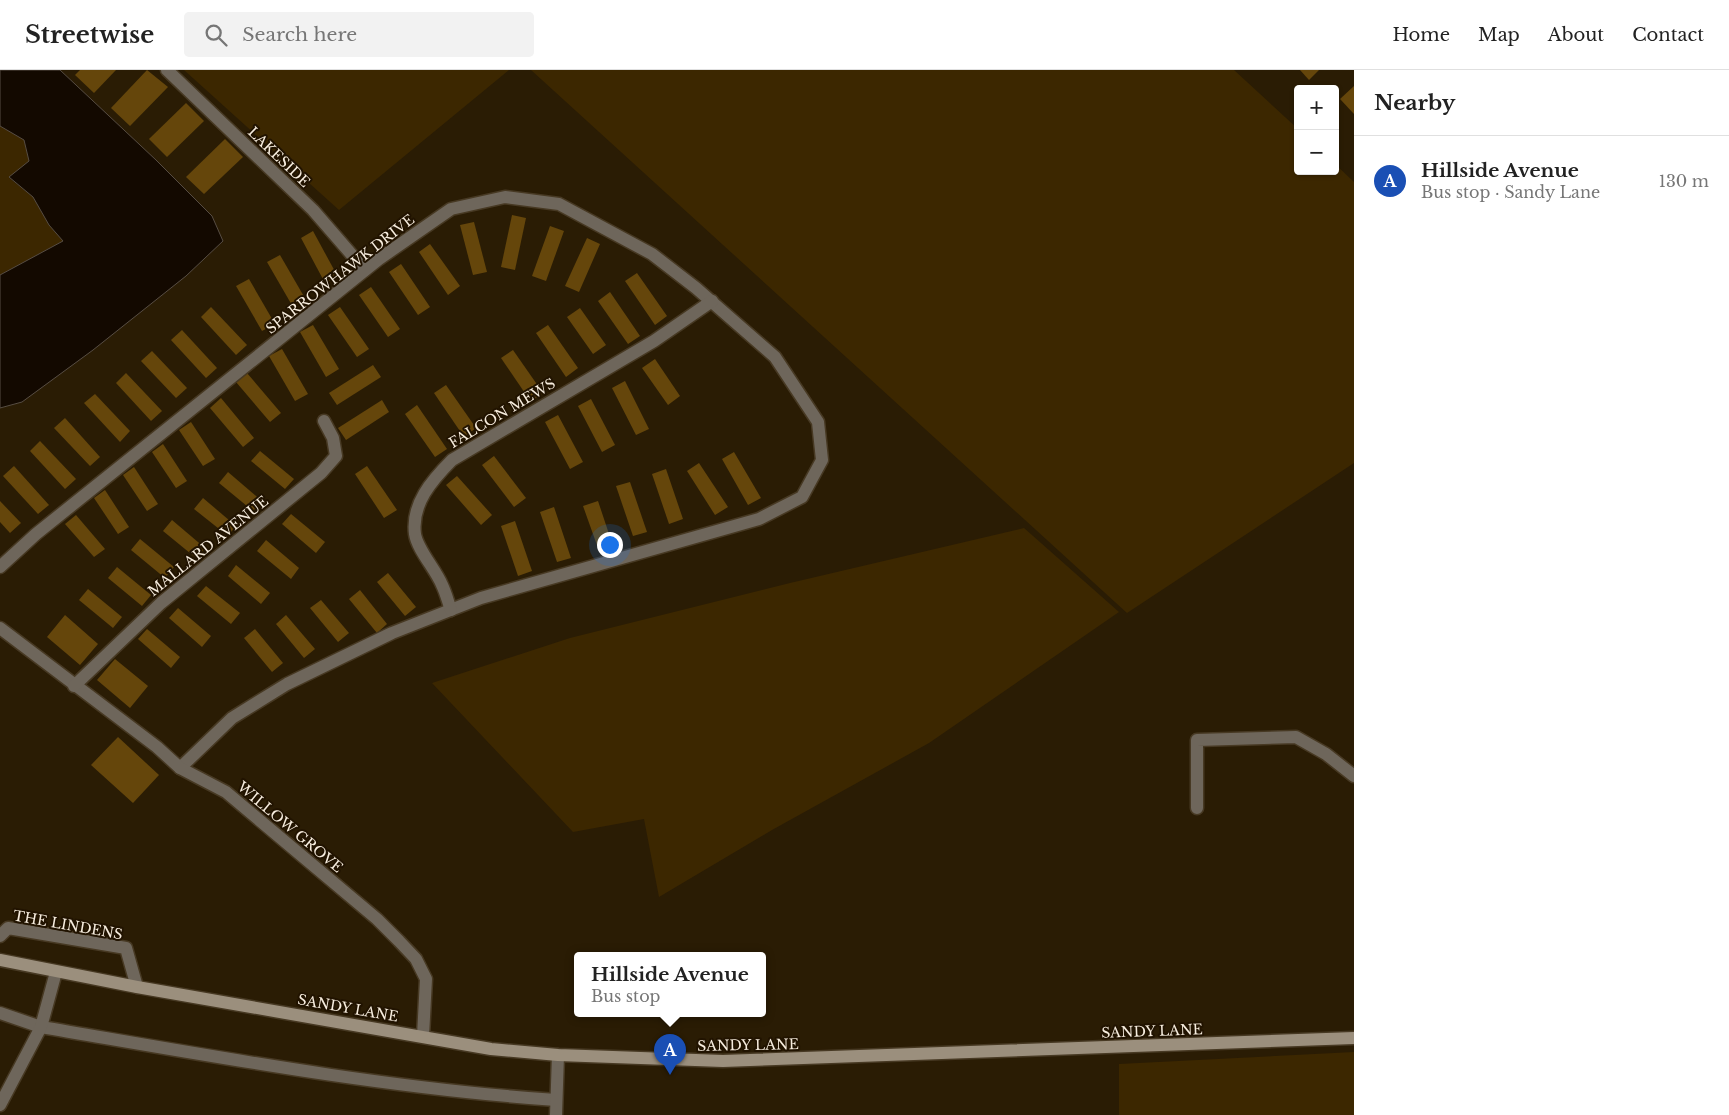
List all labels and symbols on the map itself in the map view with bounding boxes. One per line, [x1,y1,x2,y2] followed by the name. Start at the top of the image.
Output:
[244,123,314,191] street label: LAKESIDE
[262,210,418,338] street label: SPARROWHAWK DRIVE
[445,374,559,452] street label: FALCON MEWS
[144,492,272,600] street label: MALLARD AVENUE
[597,532,623,558] your location
[233,777,346,876] street label: WILLOW GROVE
[12,907,124,943] street label: THE LINDENS
[296,990,400,1026] street label: SANDY LANE
[1101,1020,1203,1042] street label: SANDY LANE
[654,1034,686,1075] pin: A
[697,1035,799,1055] street label: SANDY LANE

